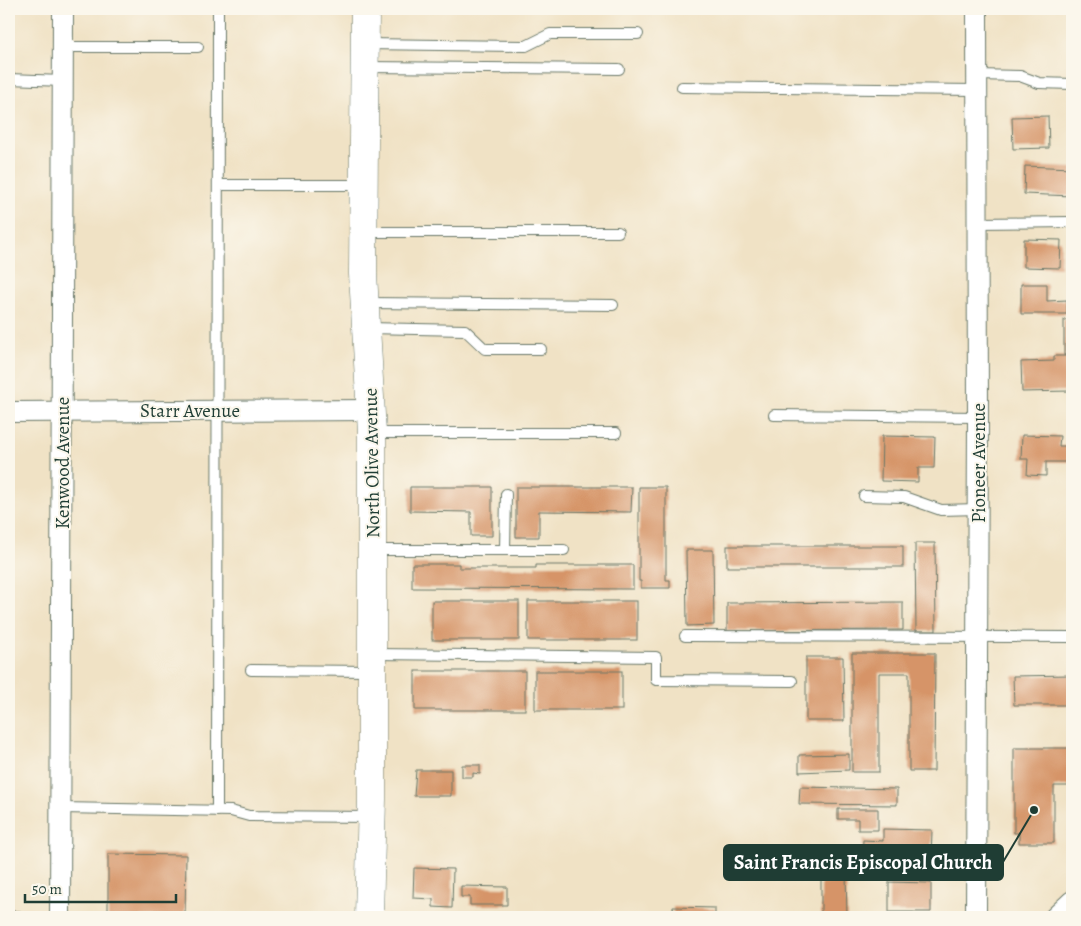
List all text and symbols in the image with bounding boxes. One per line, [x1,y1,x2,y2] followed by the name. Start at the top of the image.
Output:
[358,388,386,538] street label: North Olive Avenue
[50,397,76,529] street label: Kenwood Avenue
[140,398,240,424] street label: Starr Avenue
[966,403,992,523] street label: Pioneer Avenue
[724,845,1003,880] callout: Saint Francis Episcopal Church
[734,849,992,876] text: Saint Francis Episcopal Church
[25,871,176,903] scale bar
[32,879,62,899] text: 50 m

